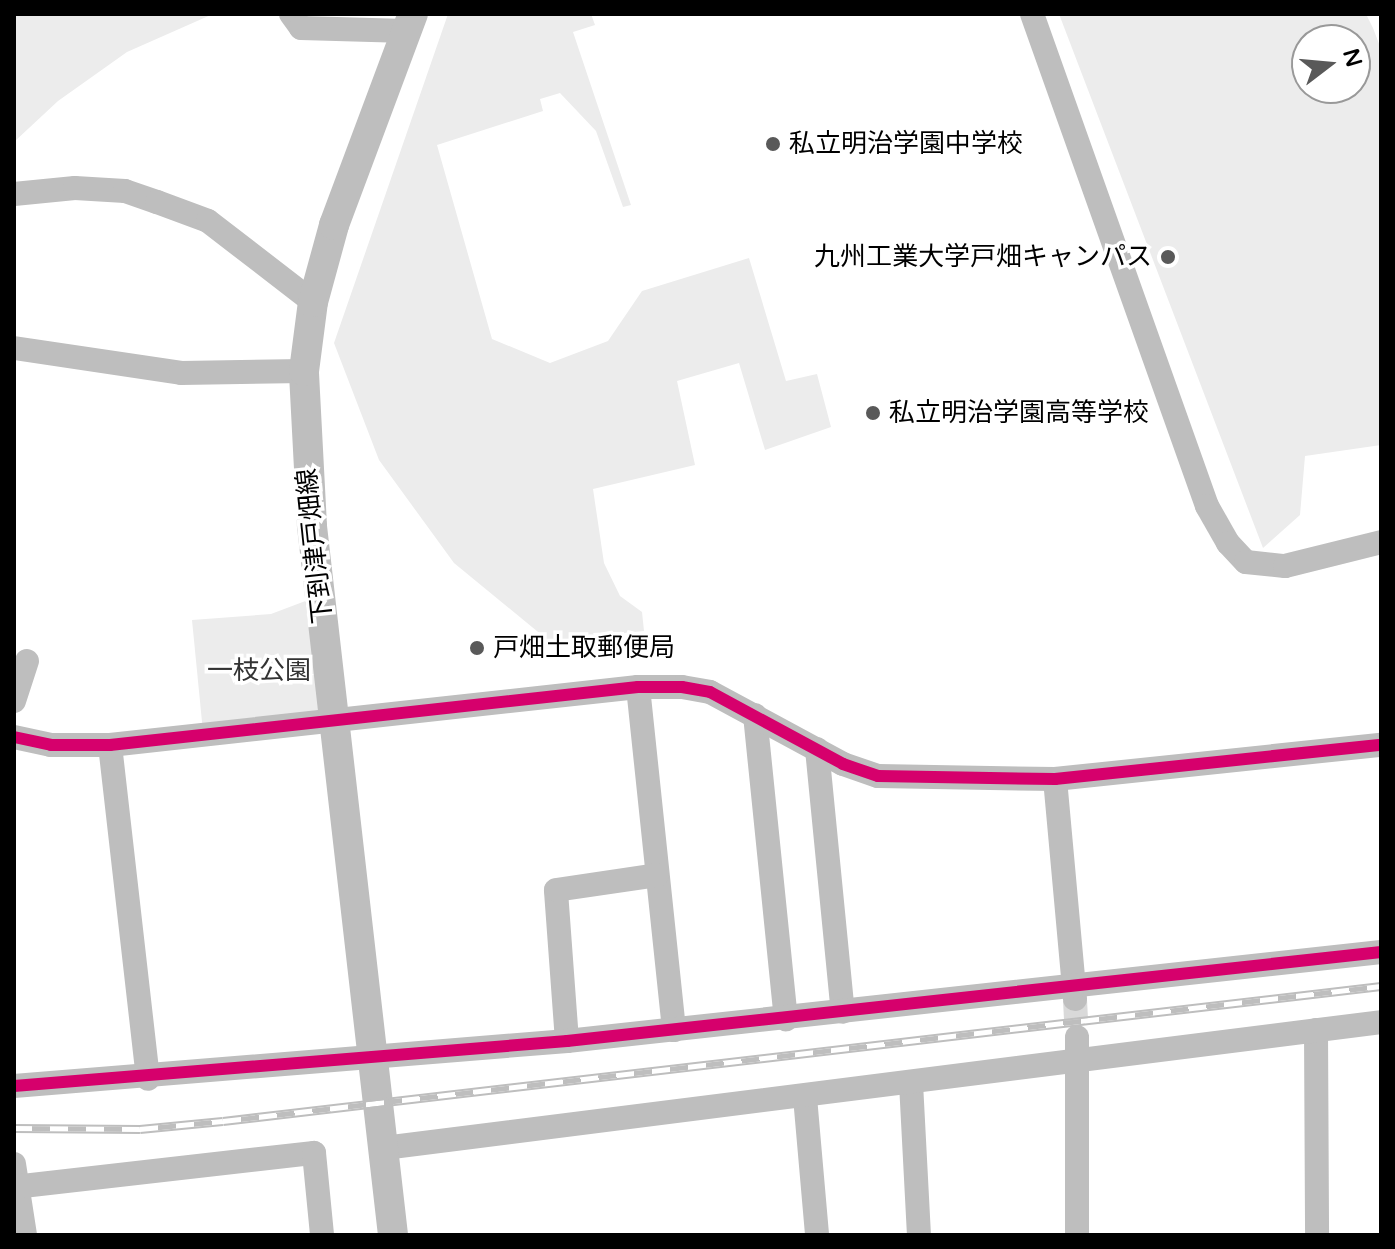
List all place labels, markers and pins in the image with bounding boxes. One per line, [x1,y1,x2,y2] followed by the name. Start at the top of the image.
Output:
[789,128,1023,160] place label: 私立明治学園中学校
[764,135,782,153] marker: 私立明治学園中学校
[814,241,1152,273] place label: 九州工業大学戸畑キャンパス
[1159,248,1177,266] marker: 九州工業大学戸畑キャンパス
[889,397,1149,429] place label: 私立明治学園高等学校
[864,404,882,422] marker: 私立明治学園高等学校
[493,632,675,664] place label: 戸畑土取郵便局
[468,639,486,657] marker: 戸畑土取郵便局

